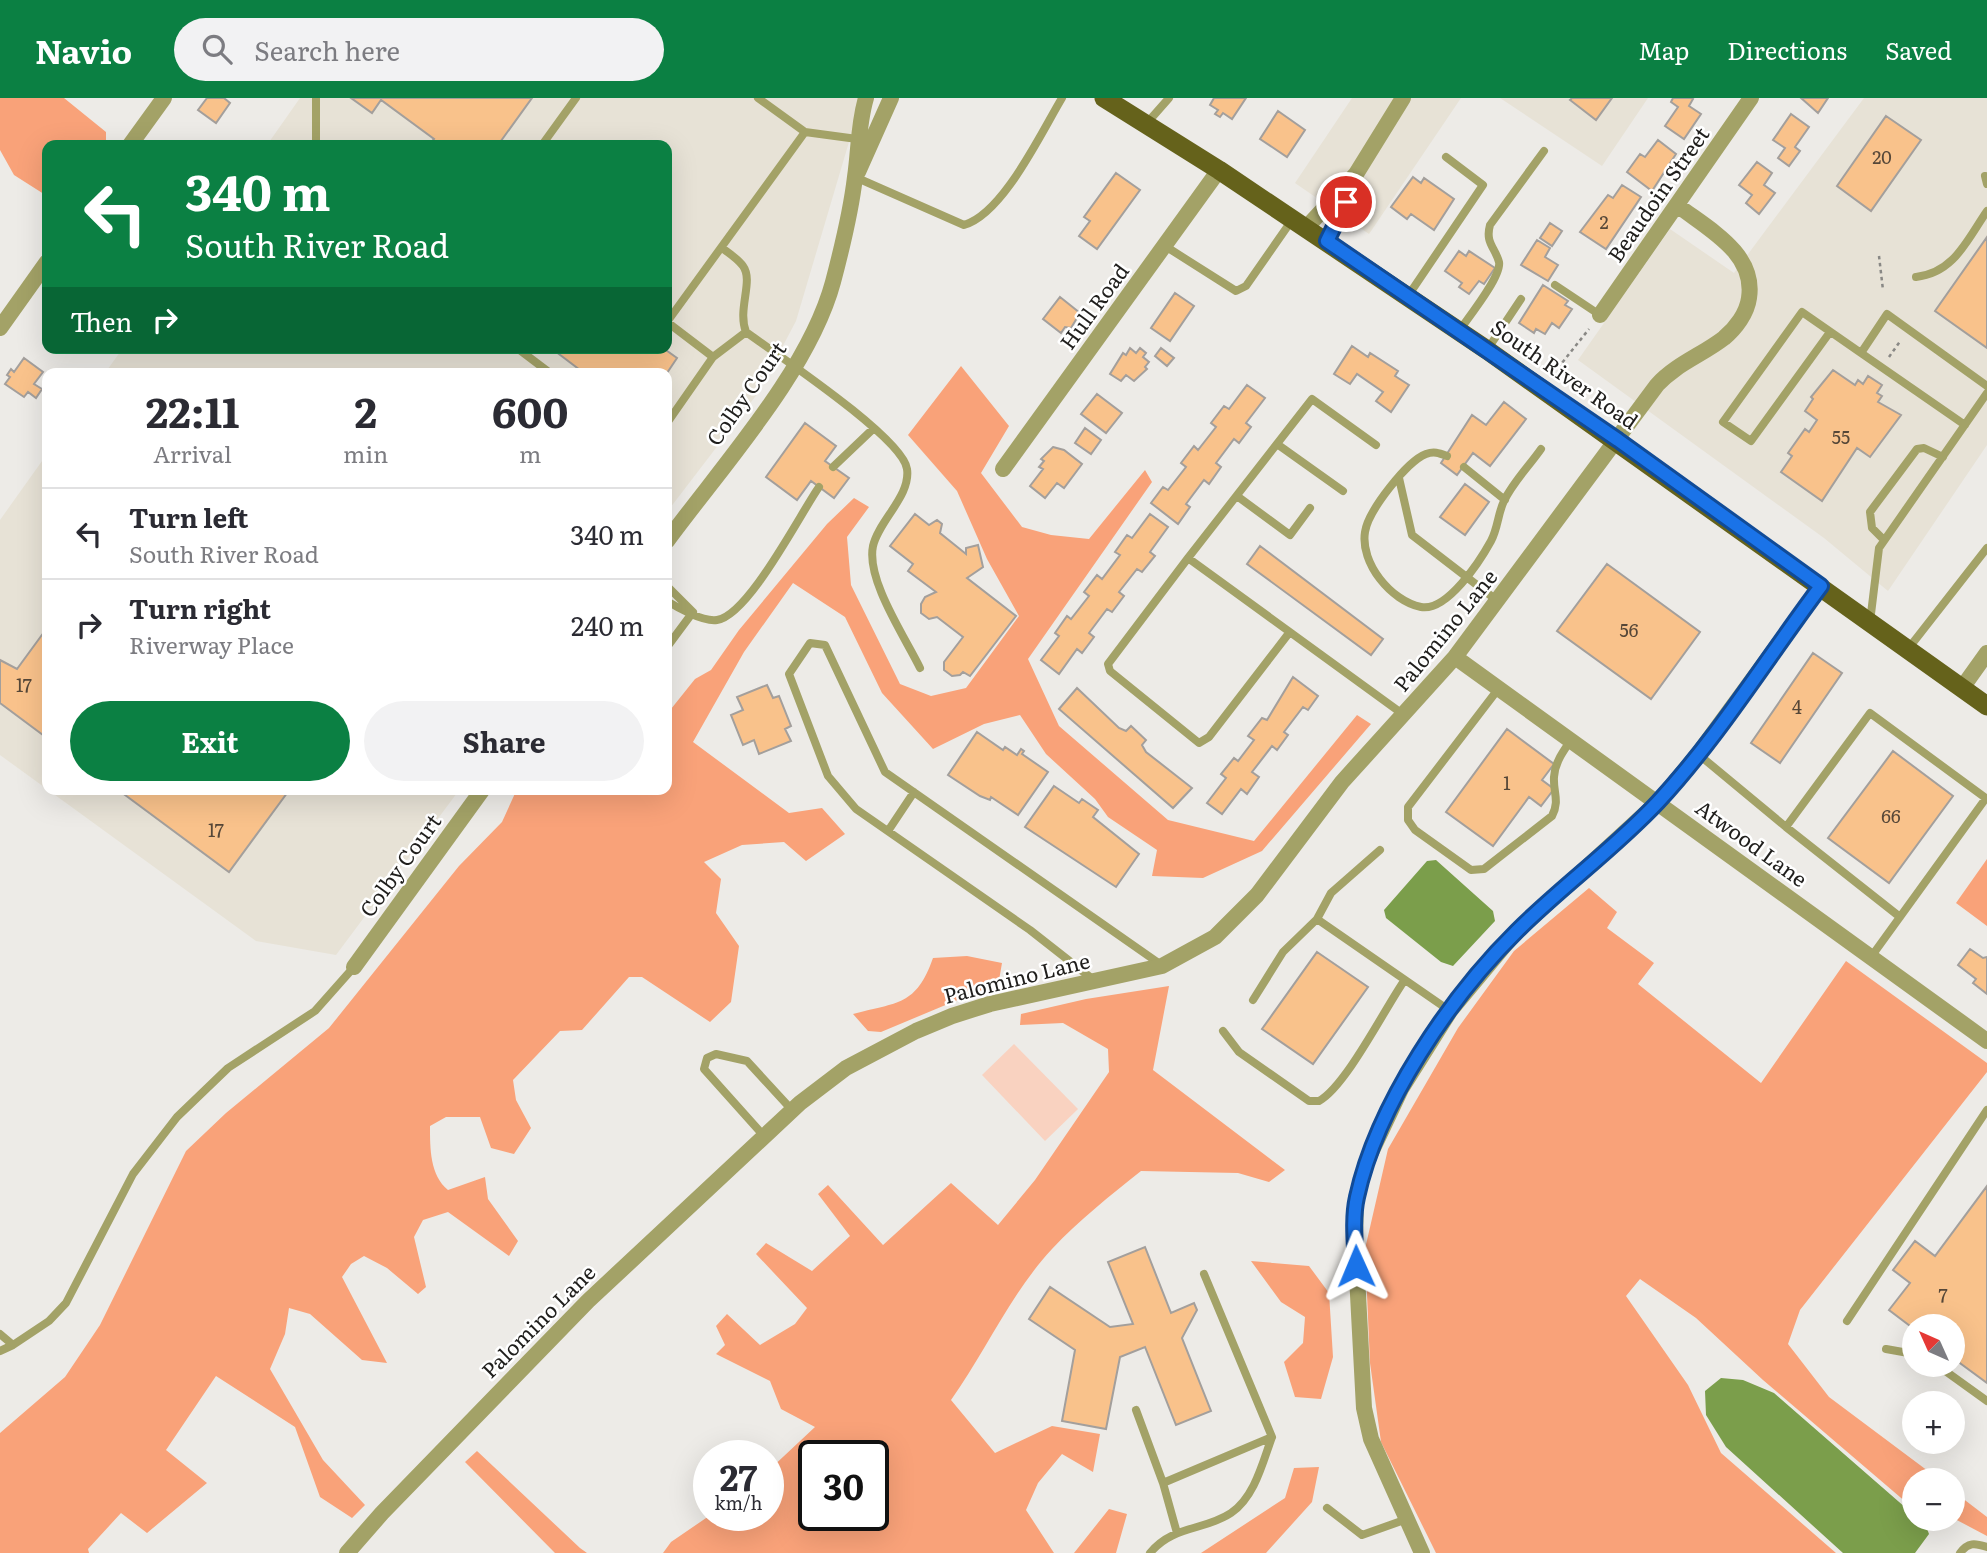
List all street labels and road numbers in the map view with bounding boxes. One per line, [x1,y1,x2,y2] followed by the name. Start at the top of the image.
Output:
[1599,119,1716,268] street label: Beaudoin Street
[1051,256,1135,355] street label: Hull Road
[1486,311,1645,435] street label: South River Road
[698,334,793,451] street label: Colby Court
[1385,561,1503,697] street label: Palomino Lane
[1690,791,1815,893] street label: Atwood Lane
[351,806,447,923] street label: Colby Court
[940,943,1093,1010] street label: Palomino Lane
[473,1256,601,1384] street label: Palomino Lane

